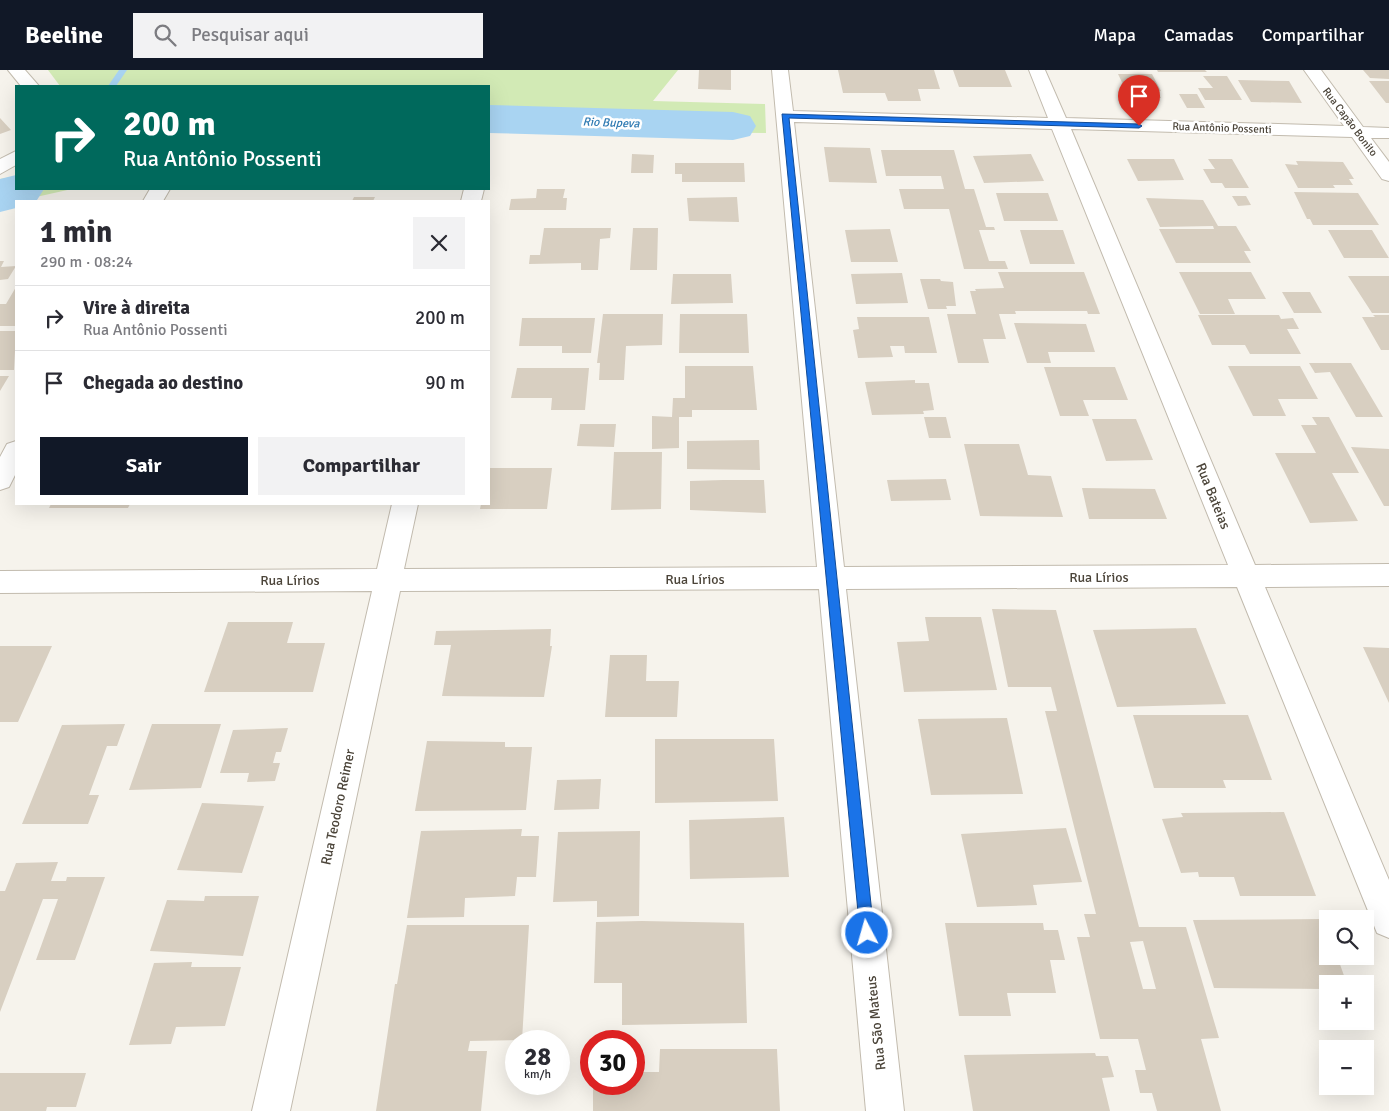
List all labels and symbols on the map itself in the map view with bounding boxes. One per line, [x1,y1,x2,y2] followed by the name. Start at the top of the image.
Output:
[1118,75,1160,126] pin
[1320,85,1380,159] street label: Rua Capão Bonito
[582,115,641,132] water label: Rio Bupeva
[1172,120,1272,136] street label: Rua Antônio Possenti
[1192,460,1234,532] street label: Rua Bateias
[1069,569,1129,586] street label: Rua Lírios
[665,571,725,588] street label: Rua Lírios
[260,572,320,589] street label: Rua Lírios
[317,747,359,867] street label: Rua Teodoro Reimer
[840,906,892,958] position arrow
[863,975,889,1071] street label: Rua São Mateus
[580,1030,645,1095] speed limit sign: 30

